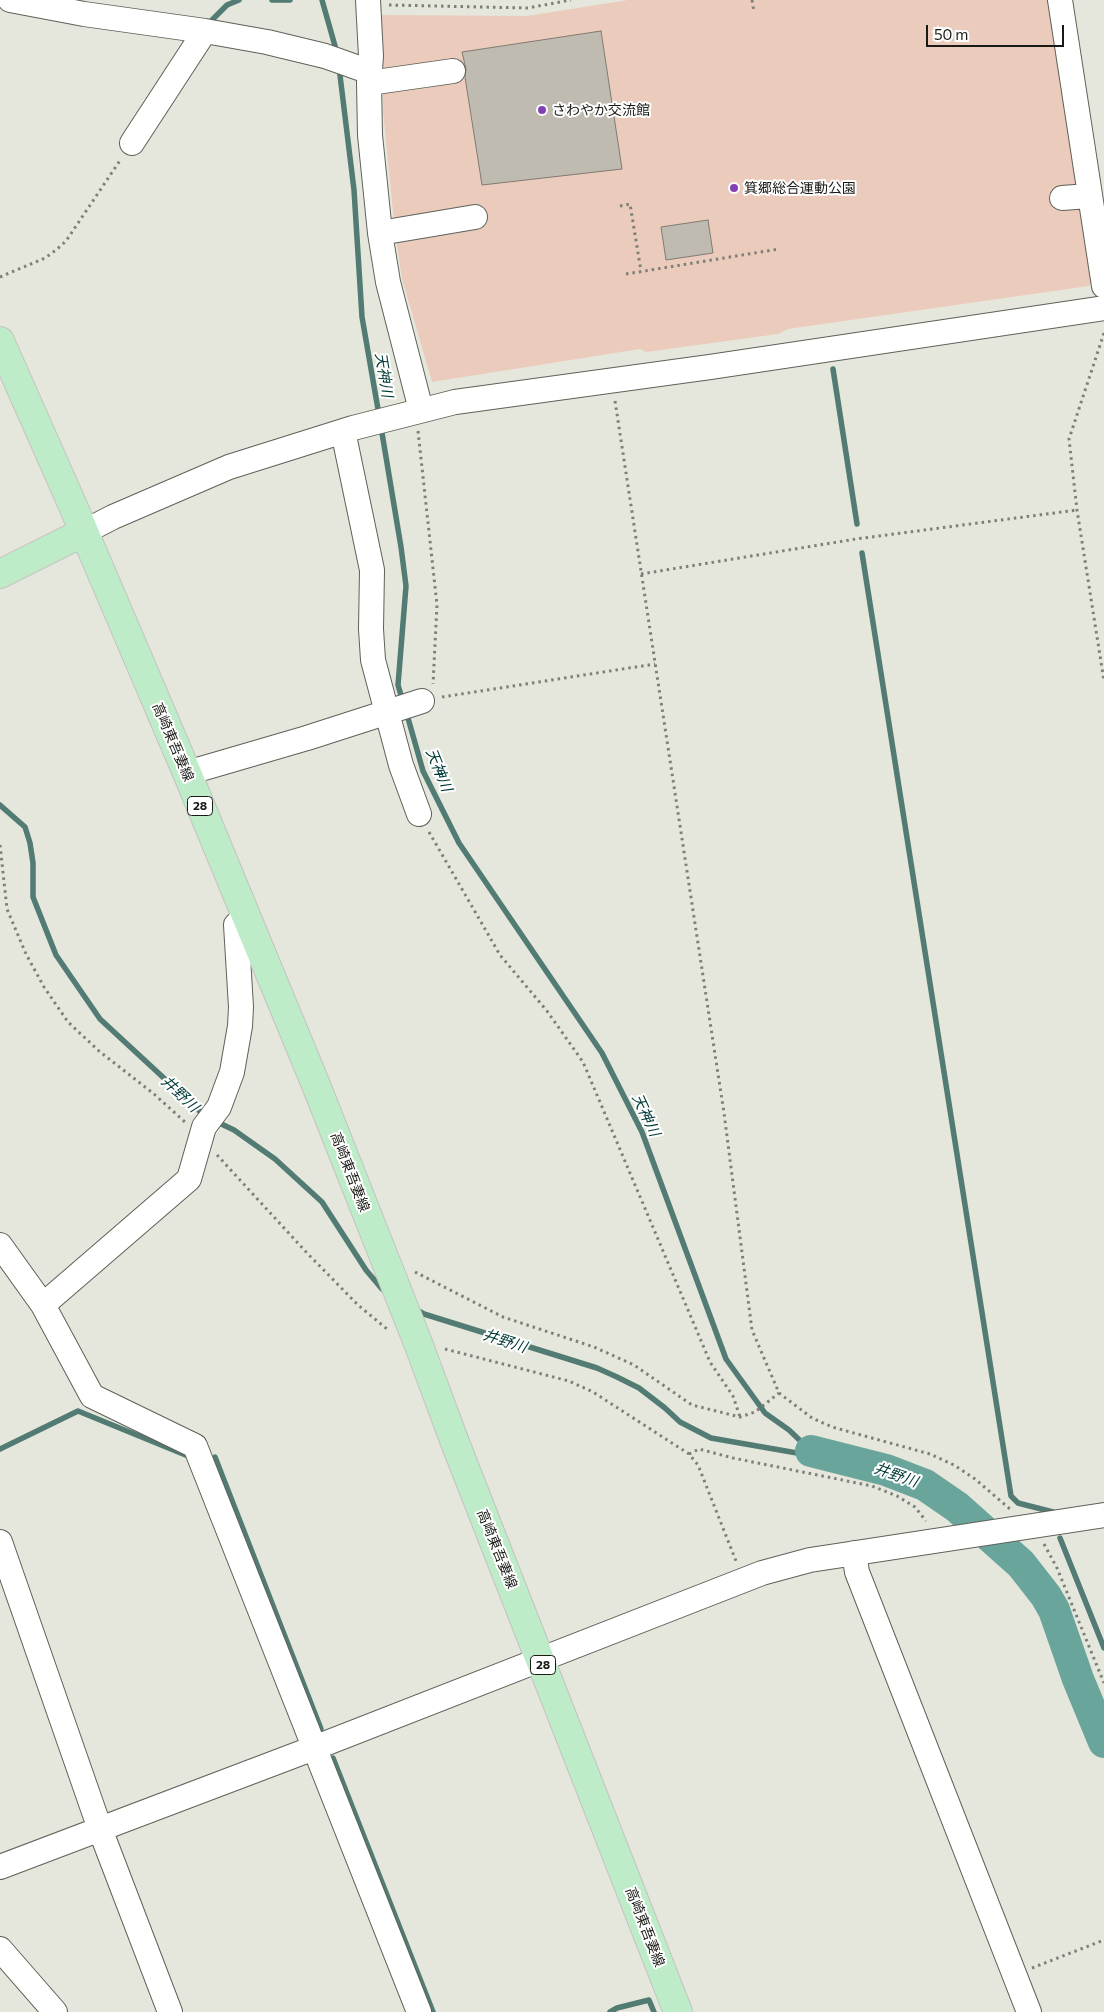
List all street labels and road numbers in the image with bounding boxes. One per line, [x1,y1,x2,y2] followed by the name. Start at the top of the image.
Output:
[149,700,197,784] street label: 高崎東吾妻線
[188,796,212,816] road number: 28
[327,1130,373,1214] street label: 高崎東吾妻線
[473,1507,521,1591] street label: 高崎東吾妻線
[530,1656,556,1674] road number: 28
[622,1885,668,1969] street label: 高崎東吾妻線

